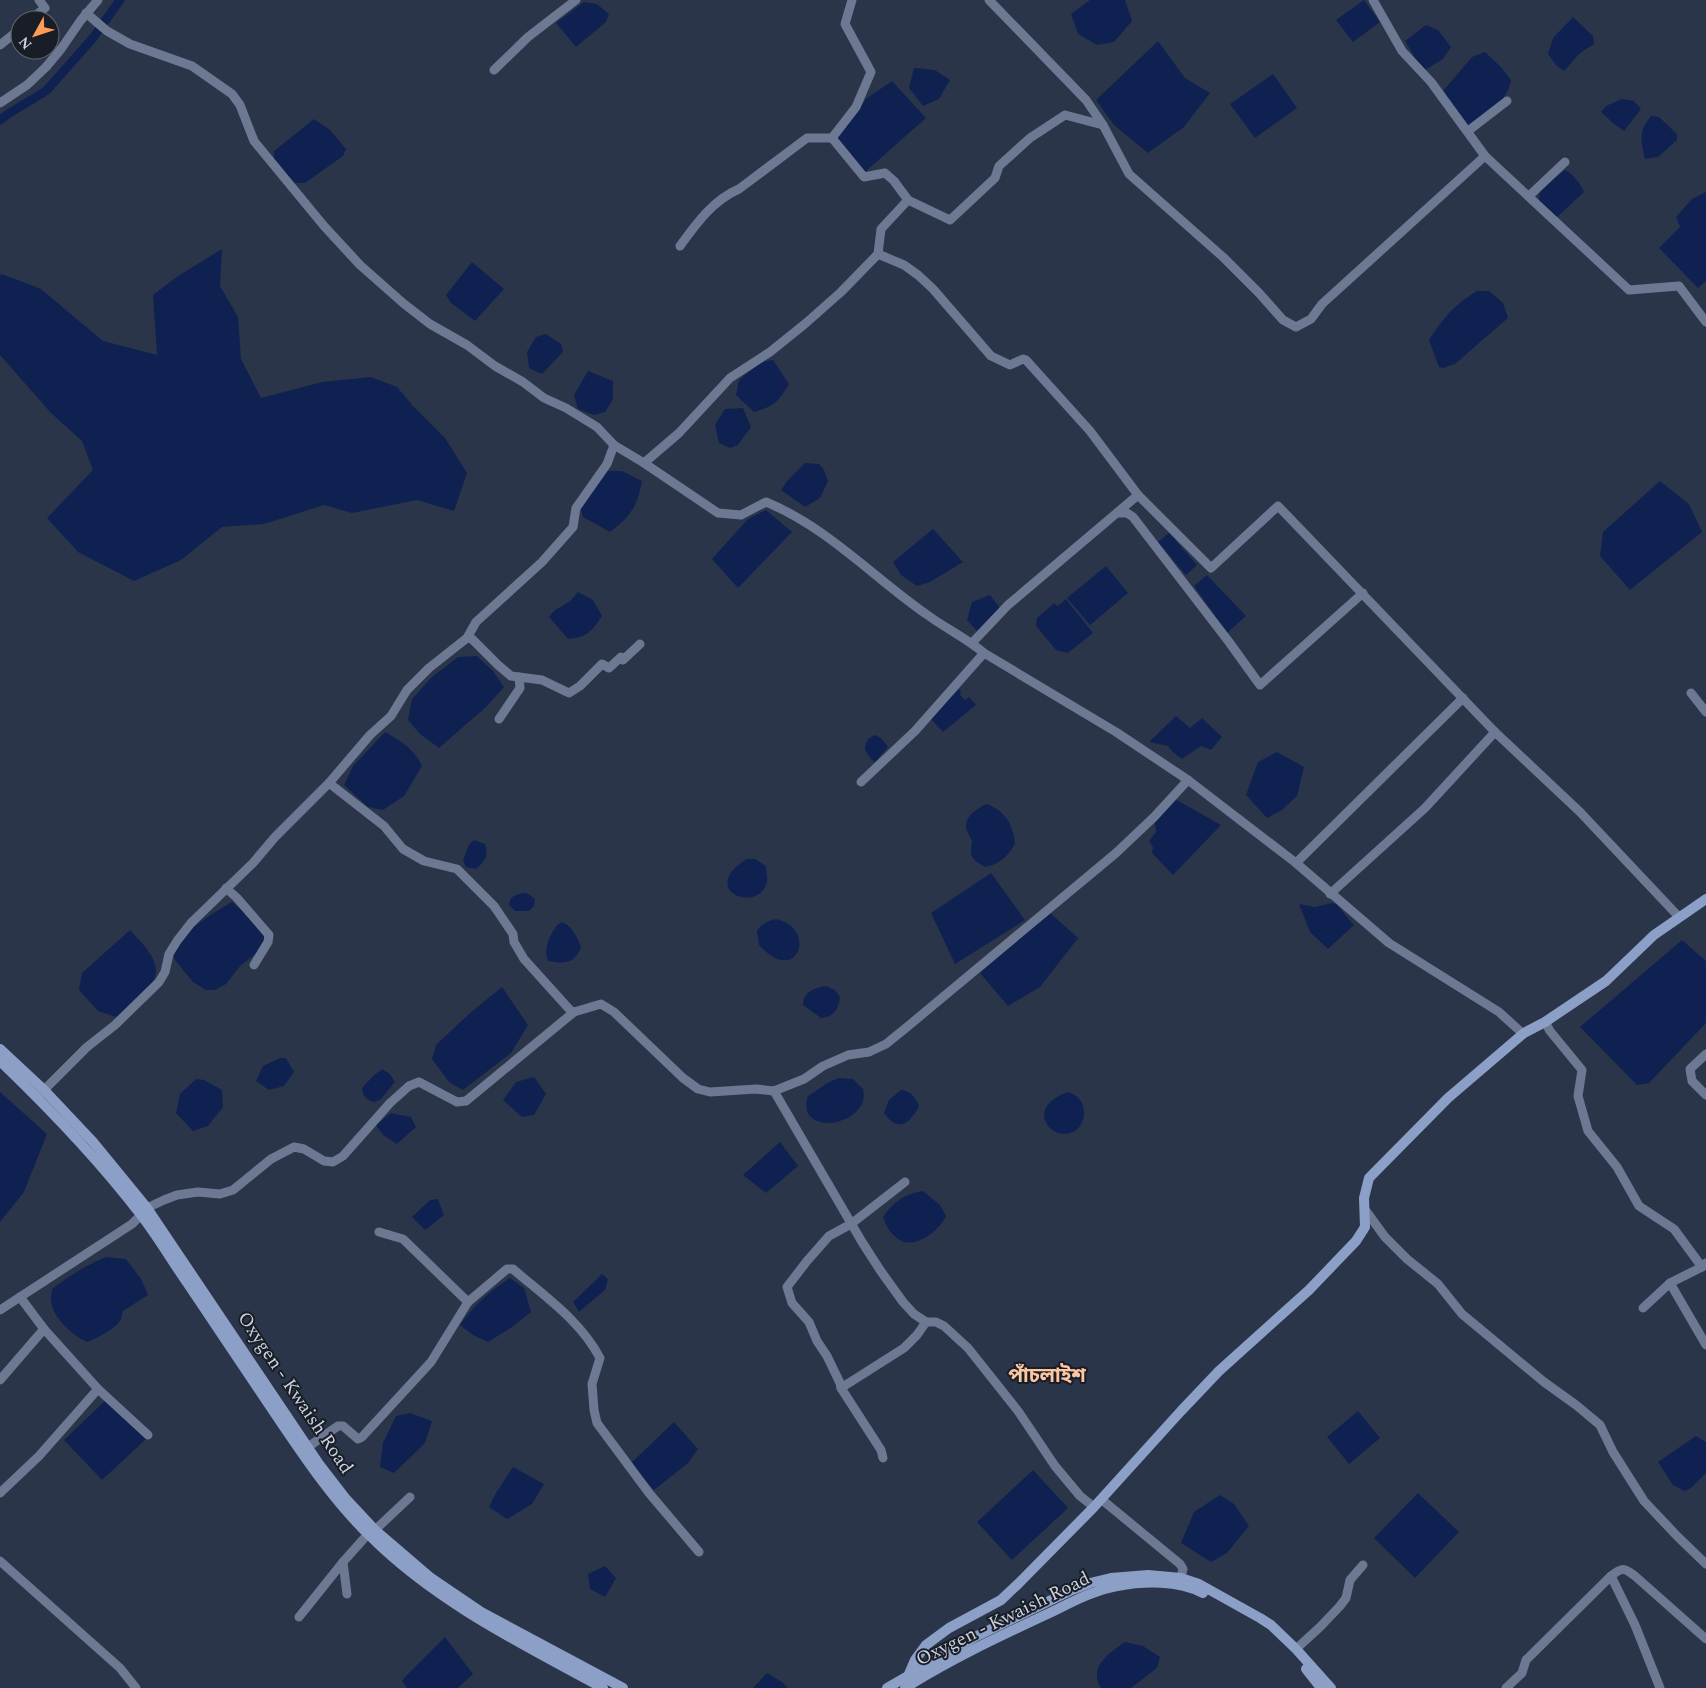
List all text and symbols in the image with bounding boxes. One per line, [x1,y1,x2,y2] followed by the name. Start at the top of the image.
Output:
[10,10,60,60] north arrow
[14,32,37,54] text: N
[230,1306,360,1480] street label: Oxygen - Kwaish Road
[1008,1361,1087,1391] district label: পাঁচলাইশ
[911,1564,1095,1674] street label: Oxygen - Kwaish Road

